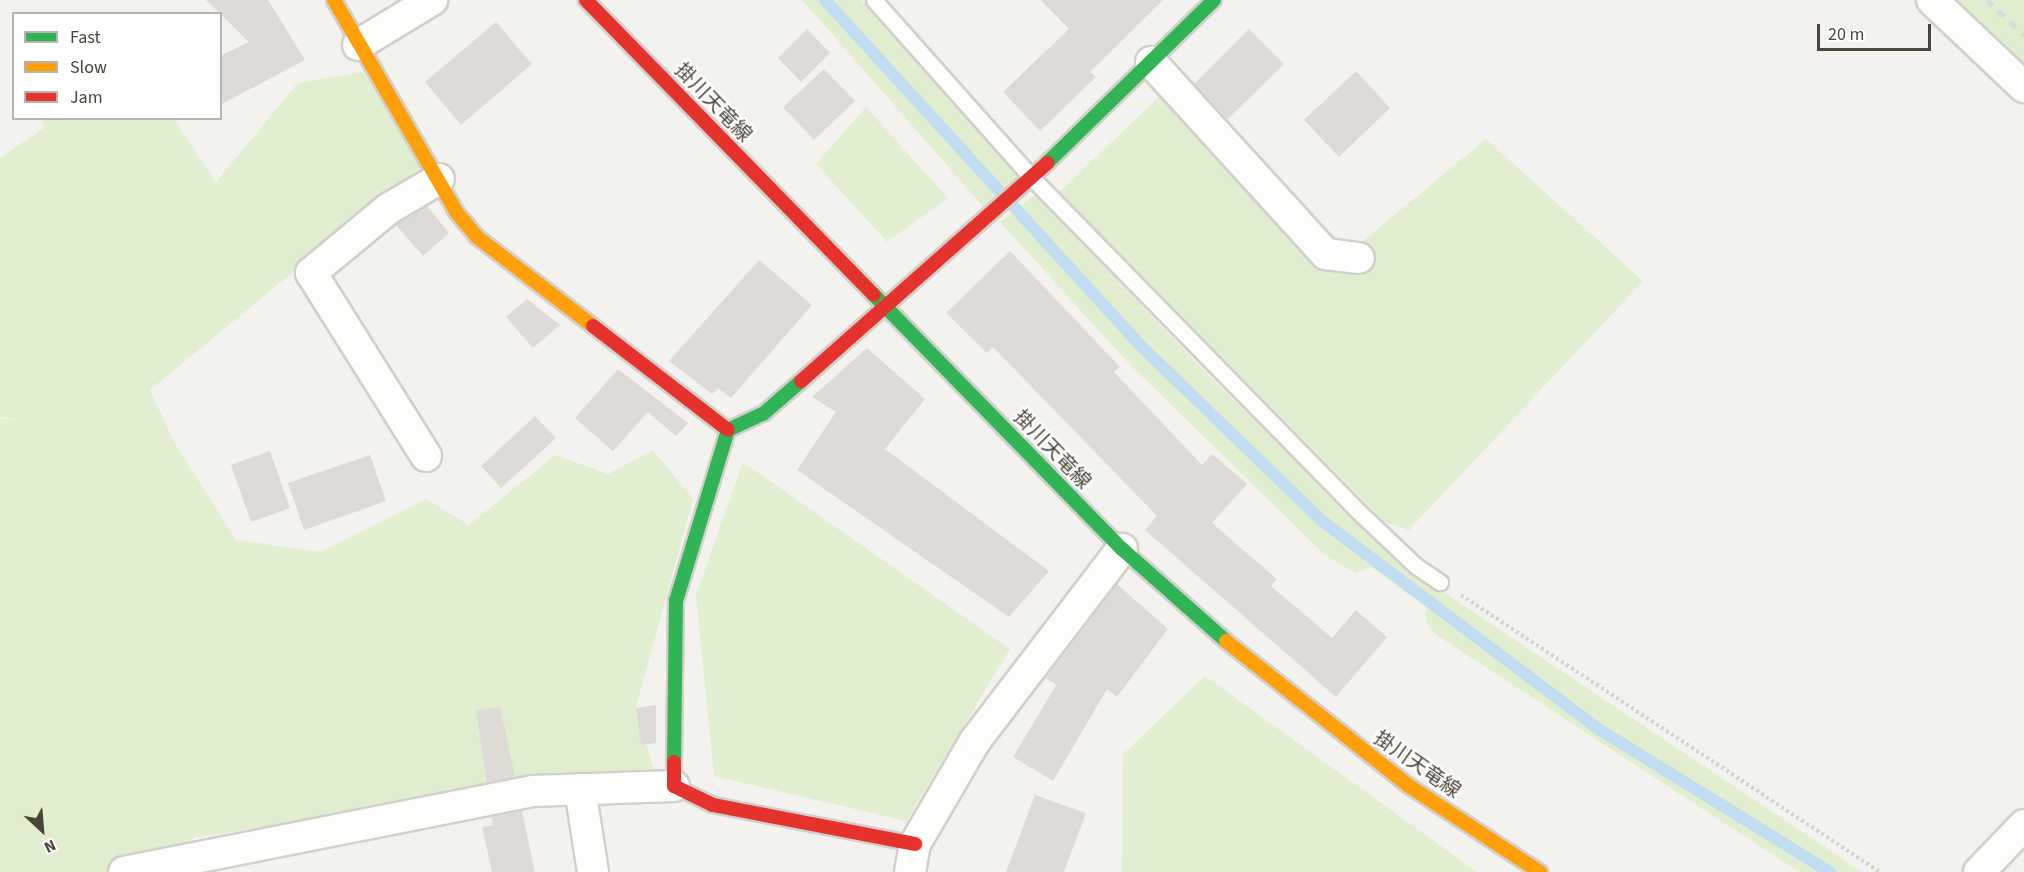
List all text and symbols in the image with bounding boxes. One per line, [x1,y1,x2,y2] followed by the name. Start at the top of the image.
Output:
[12,12,222,120] legend
[1820,12,1934,50] scale bar
[1828,22,1864,47] text: 20 m
[70,25,101,50] text: Fast
[70,55,107,80] text: Slow
[670,59,756,147] street label: 掛川天竜線
[70,85,103,110] text: Jam
[1009,406,1095,494] street label: 掛川天竜線
[1369,726,1465,804] street label: 掛川天竜線
[12,800,72,860] north arrow
[40,834,60,858] text: N

